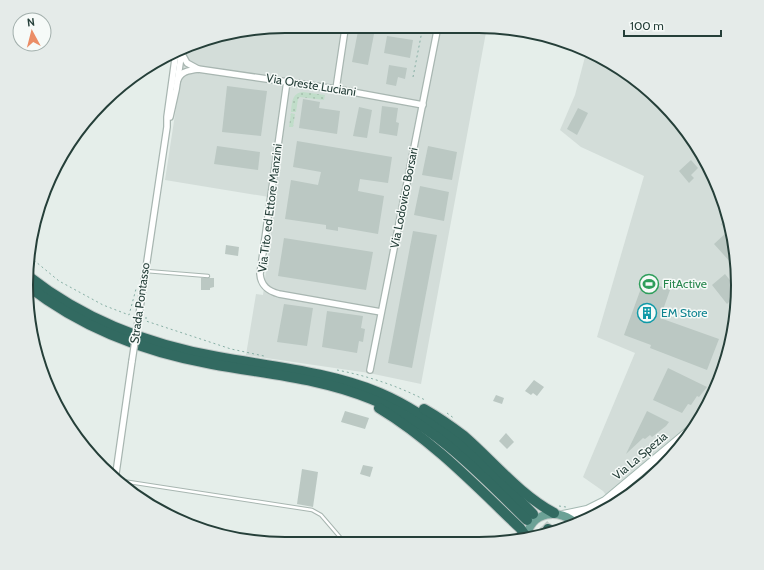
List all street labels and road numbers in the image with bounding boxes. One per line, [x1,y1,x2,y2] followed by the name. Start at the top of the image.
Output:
[265,70,357,99] street label: Via Oreste Luciani
[254,143,285,273] street label: Via Tito ed Ettore Manzini
[386,146,421,250] street label: Via Lodovico Borsari
[126,261,153,344] street label: Strada Pontasso
[609,428,670,483] street label: Via La Spezia

